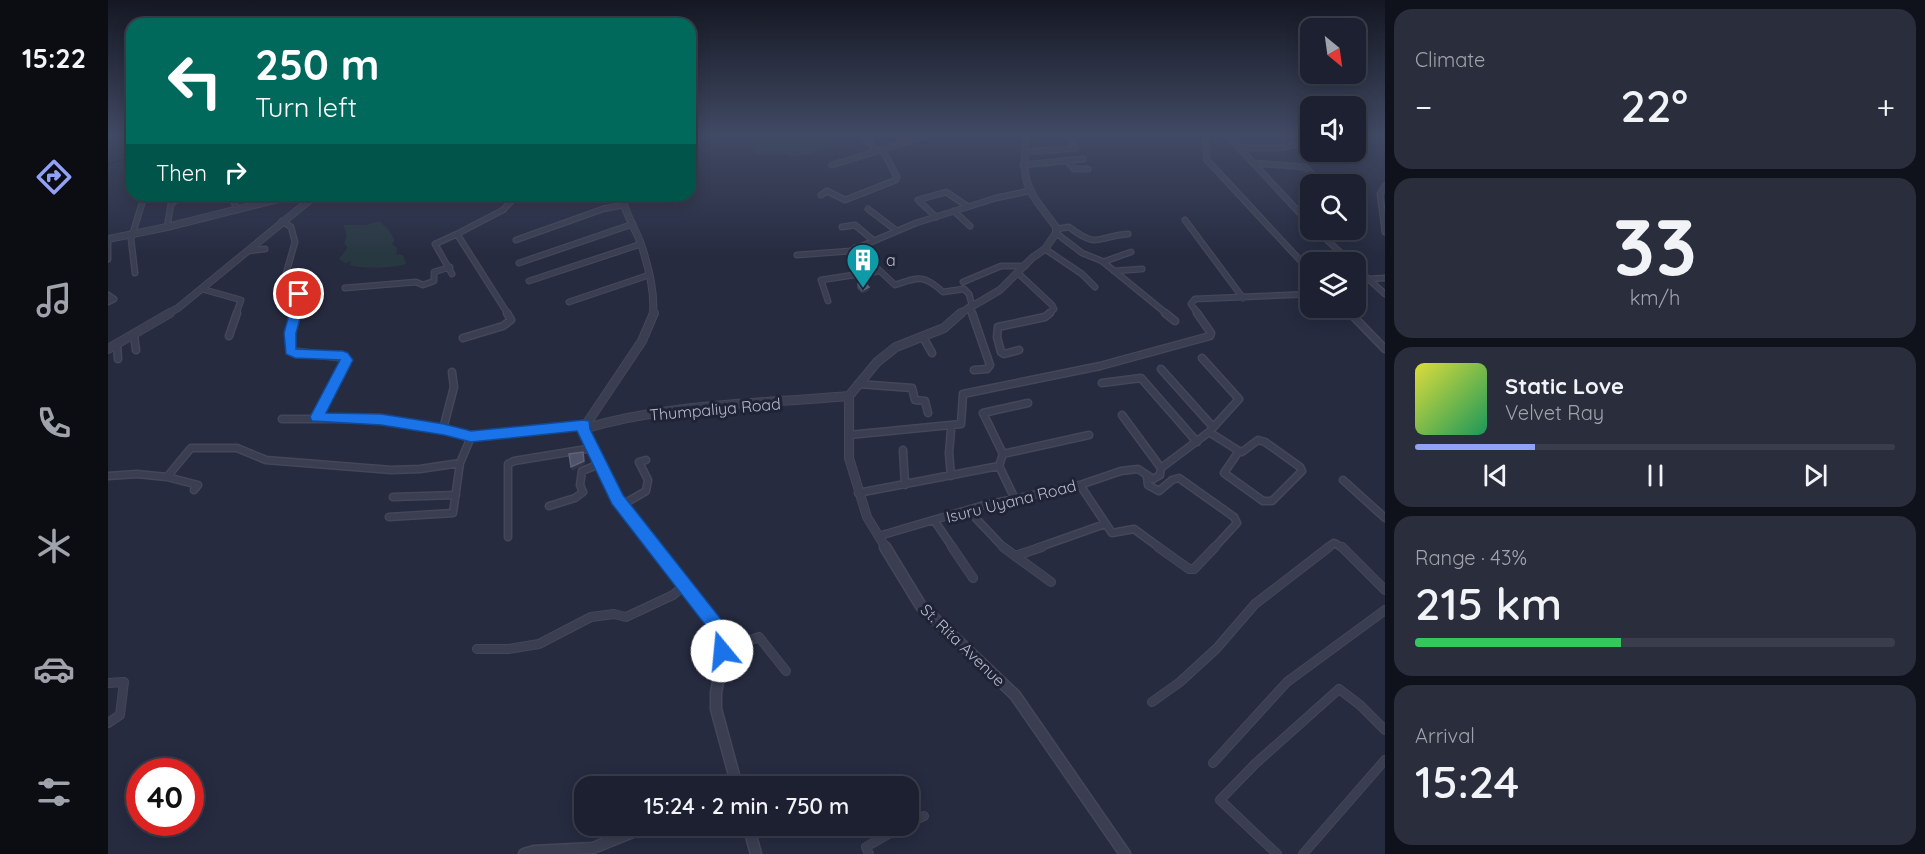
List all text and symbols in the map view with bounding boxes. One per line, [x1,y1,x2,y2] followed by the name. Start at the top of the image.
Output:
[1300,18,1366,84] north arrow
[1300,18,1366,318] map controls
[255,38,379,91] text: 250 m
[22,41,86,75] text: 15:22
[156,42,234,120] icon: left
[1415,47,1485,72] text: Climate
[1621,77,1688,133] text: 22°
[1415,86,1432,127] text: −
[1876,86,1895,127] text: +
[255,90,357,124] text: Turn left
[1300,96,1366,162] button: sound
[33,156,75,198] icon: directions
[219,156,252,189] icon: right
[156,159,207,187] text: Then
[1300,174,1366,240] button: search
[1613,197,1697,295] text: 33
[845,242,881,289] building icon: a
[886,250,896,270] place label: a
[1300,252,1366,318] button: layers
[273,268,324,319] pin
[282,277,315,310] icon: arrive
[33,279,75,321] icon: music
[1630,285,1680,310] text: km/h
[1505,372,1624,400] text: Static Love
[648,393,782,425] street label: Thumpaliya Road
[1505,400,1604,425] text: Velvet Ray
[33,402,75,444] icon: phone
[1479,459,1512,492] icon: previous
[1639,459,1672,492] icon: pause
[1799,459,1832,492] icon: next
[944,475,1078,527] street label: Isuru Uyana Road
[33,525,75,567] icon: climate
[1415,545,1527,570] text: Range · 43%
[1415,575,1562,631] text: 215 km
[916,600,1010,690] street label: St. Rita Avenue
[690,619,754,683] position arrow
[33,648,75,690] icon: car
[1415,723,1475,748] text: Arrival
[1415,753,1519,809] text: 15:24
[126,758,204,836] speed limit sign: 40
[33,771,75,813] icon: filters
[644,792,849,820] text: 15:24 · 2 min · 750 m

